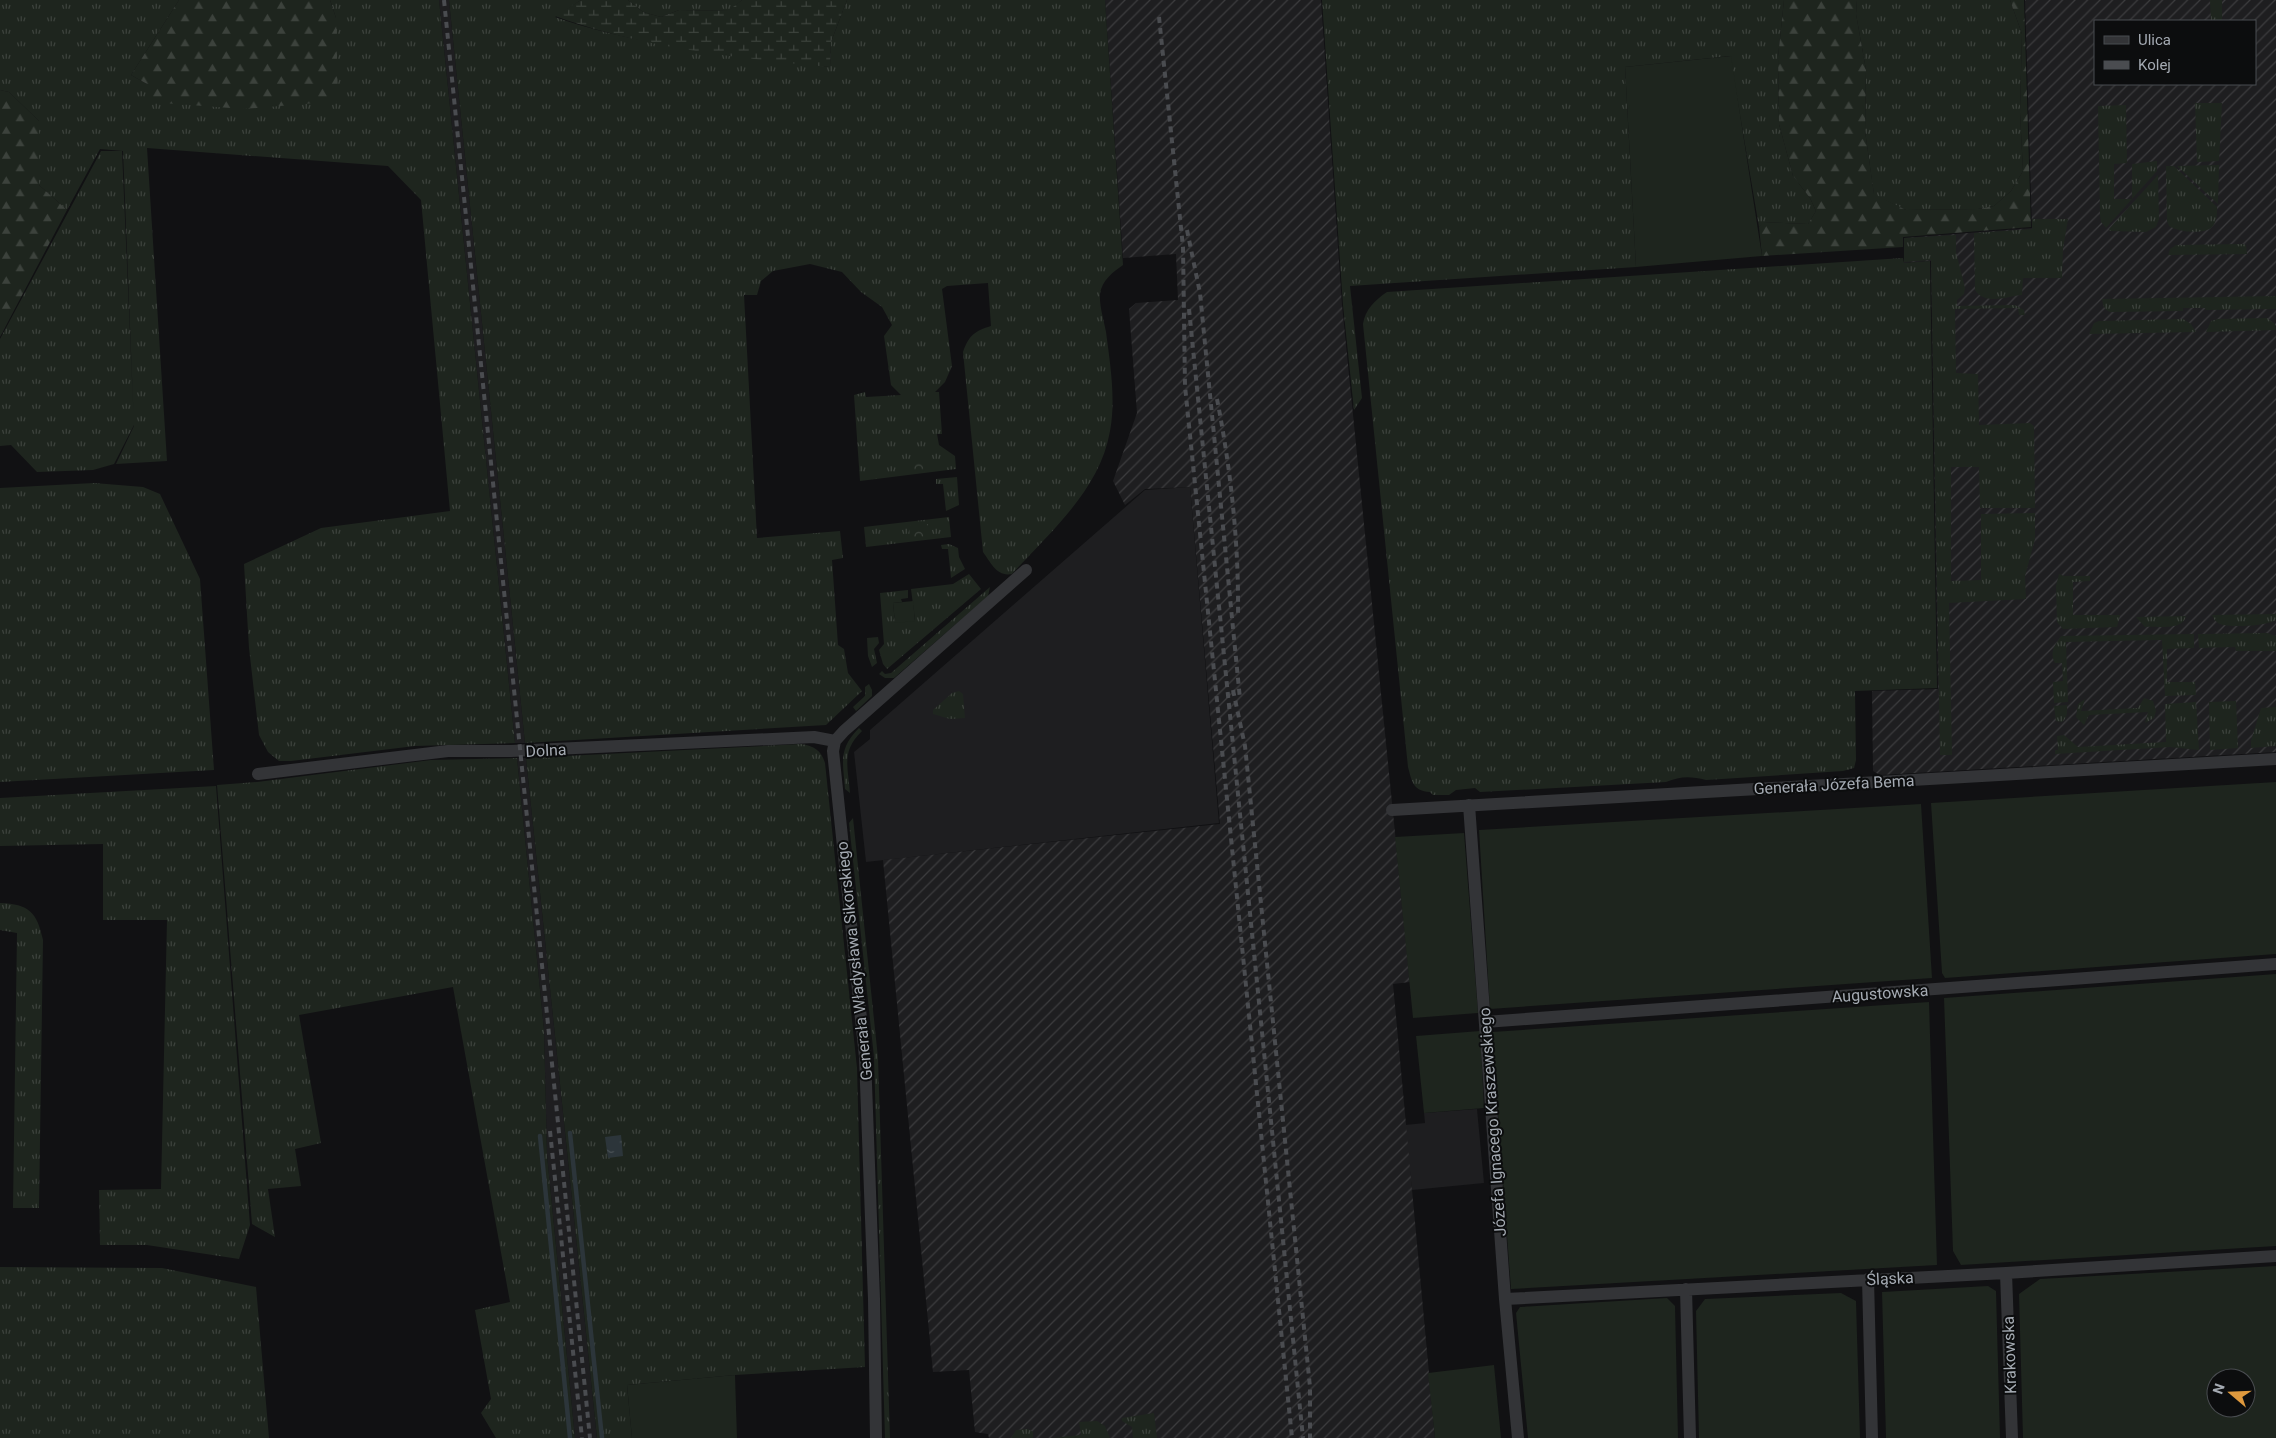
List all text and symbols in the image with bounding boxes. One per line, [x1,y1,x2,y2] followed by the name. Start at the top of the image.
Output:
[2094,20,2256,85] legend
[2138,31,2171,49] text: Ulica
[2138,56,2171,74] text: Kolej
[525,740,567,761] street label: Dolna
[1753,771,1915,798] street label: Generała Józefa Bema
[832,841,877,1081] street label: Generała Władysława Sikorskiego
[1831,981,1929,1006] street label: Augustowska
[1475,1007,1510,1237] street label: Józefa Ignacego Kraszewskiego
[1866,1267,1914,1289] street label: Śląska
[1999,1316,2020,1394] street label: Krakowska
[2206,1368,2256,1418] north arrow
[2210,1381,2228,1396] text: N

